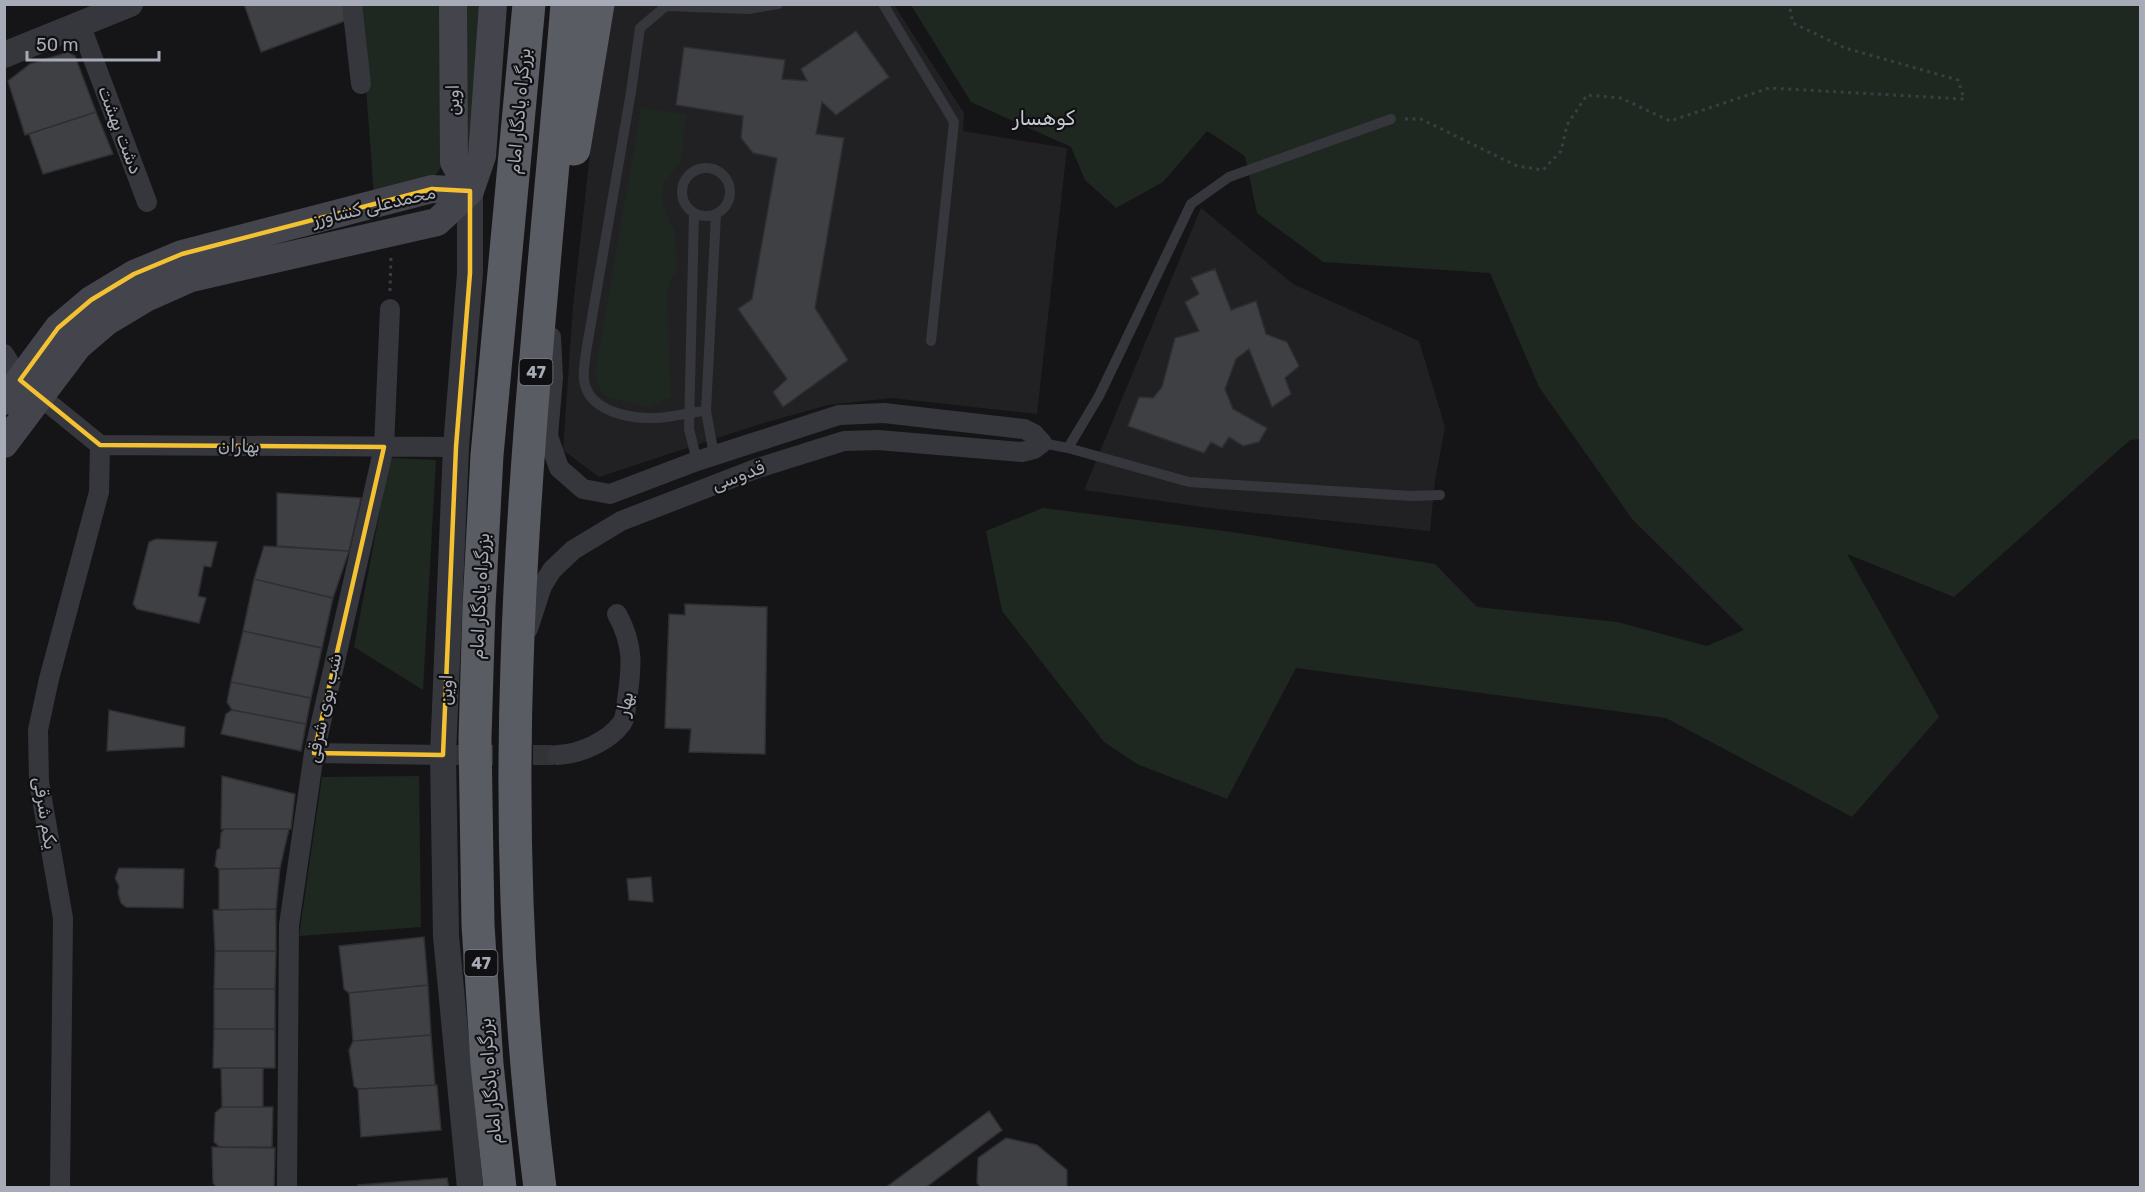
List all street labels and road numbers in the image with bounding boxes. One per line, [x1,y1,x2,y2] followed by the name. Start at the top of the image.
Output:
[503,47,535,175] street label: بزرگراه یادگار امام
[93,83,147,177] street label: دشت بهشت
[442,84,464,116] street label: اوین
[309,181,438,231] street label: محمدعلی کشاورز
[520,359,552,385] road number: 47
[218,435,260,457] street label: بهاران
[708,456,768,496] street label: قدوسی
[466,532,494,660] street label: بزرگراه یادگار امام
[302,651,346,765] street label: شب بوی شرقی
[434,674,458,706] street label: اوین
[611,690,638,719] street label: بهار
[27,775,62,851] street label: یکم شرقی
[464,950,498,976] road number: 47
[474,1017,506,1145] street label: بزرگراه یادگار امام

